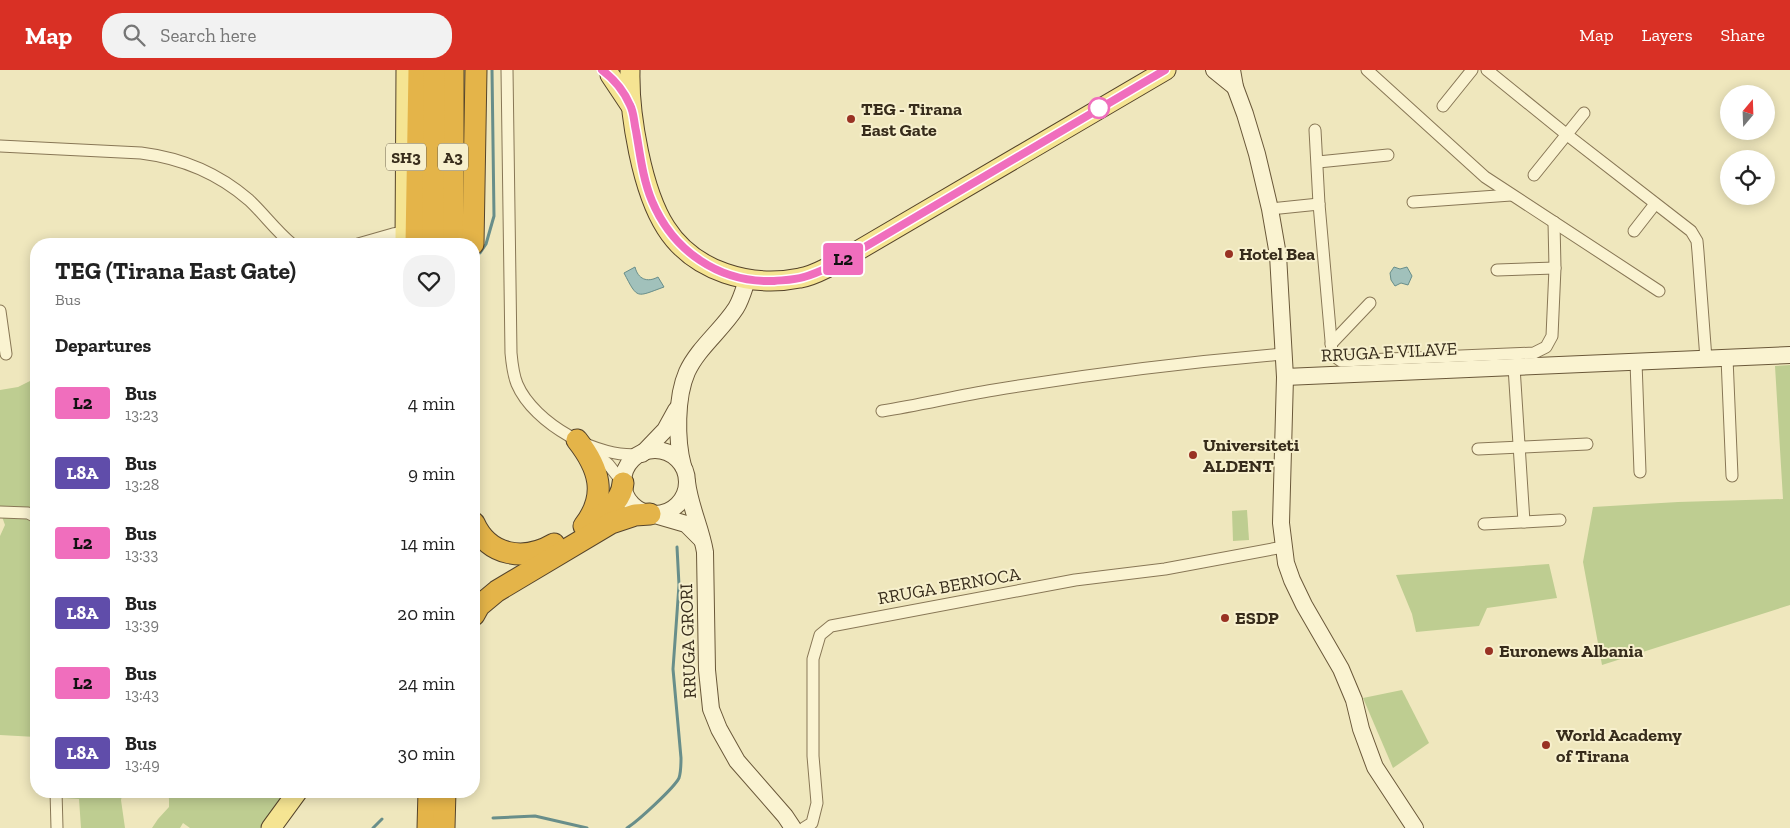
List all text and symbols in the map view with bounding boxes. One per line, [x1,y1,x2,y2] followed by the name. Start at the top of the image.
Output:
[102,13,452,58] search box
[25,21,72,50] text: Map
[120,21,148,49] icon: search
[160,24,257,47] text: Search here
[1579,24,1614,46] text: Map
[1642,24,1693,46] text: Layers
[1721,24,1765,46] text: Share
[1720,85,1775,140] north arrow
[1720,85,1775,205] map controls
[1088,97,1110,119] unlabelled marker
[861,98,962,141] place label: TEG - Tirana East Gate
[845,113,857,125] marker: TEG - Tirana East Gate
[386,144,426,170] road number: SH3
[438,144,468,170] road number: A3
[1720,150,1775,205] button: locate
[820,243,866,275] line badge: L2
[1239,243,1315,265] place label: Hotel Bea
[833,248,853,270] text: L2
[1223,248,1235,260] marker: Hotel Bea
[403,255,455,307] button: heart
[55,256,296,285] text: TEG (Tirana East Gate)
[55,290,81,309] text: Bus
[55,334,151,357] text: Departures
[1320,337,1458,367] street label: RRUGA E VILAVE
[125,382,157,405] text: Bus
[73,392,92,414] text: L2
[408,392,455,415] text: 4 min
[125,405,159,424] text: 13:23
[1203,434,1300,477] place label: Universiteti ALDENT
[1187,449,1199,461] marker: Universiteti ALDENT
[125,452,157,475] text: Bus
[67,462,98,484] text: L8A
[408,462,455,485] text: 9 min
[125,475,159,494] text: 13:28
[125,522,157,545] text: Bus
[73,532,92,554] text: L2
[401,532,455,555] text: 14 min
[125,545,158,564] text: 13:33
[876,563,1022,609] street label: RRUGA BERNOCA
[675,583,701,699] street label: RRUGA GRORI
[125,592,157,615] text: Bus
[67,602,98,624] text: L8A
[397,602,455,625] text: 20 min
[1235,607,1279,629] place label: ESDP
[1219,612,1231,624] marker: ESDP
[125,615,159,634] text: 13:39
[1499,640,1643,662] place label: Euronews Albania
[1483,645,1495,657] marker: Euronews Albania
[125,662,157,685] text: Bus
[73,672,92,694] text: L2
[398,672,455,695] text: 24 min
[125,685,159,704] text: 13:43
[1556,724,1682,767] place label: World Academy of Tirana
[125,732,157,755] text: Bus
[1540,739,1552,751] marker: World Academy of Tirana
[67,742,98,764] text: L8A
[398,742,455,765] text: 30 min
[125,755,160,774] text: 13:49

